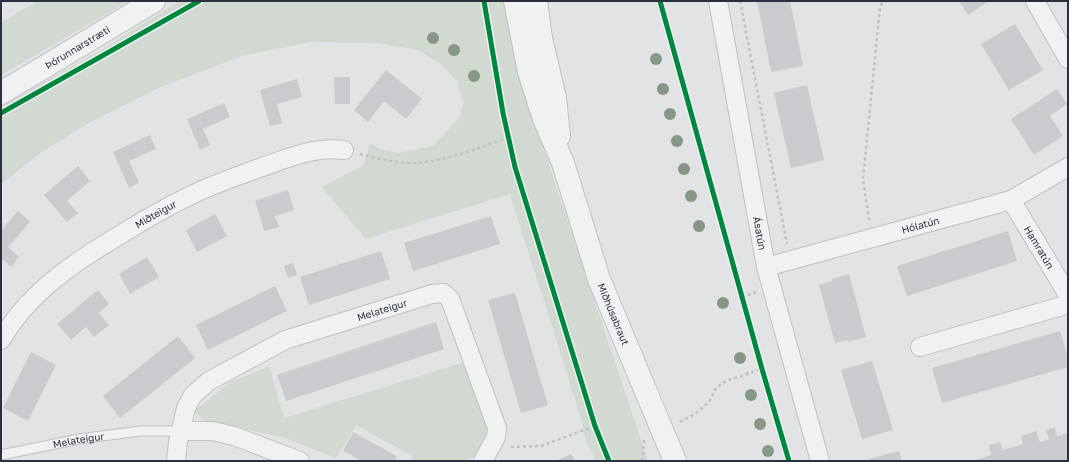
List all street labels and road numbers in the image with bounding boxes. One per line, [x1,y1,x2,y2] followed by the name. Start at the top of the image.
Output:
[43,23,112,71] street label: Þórunnarstræti
[133,197,179,230] street label: Miðteigur
[900,214,941,236] street label: Hólatún
[751,216,769,251] street label: Ásatún
[1022,224,1057,271] street label: Hamratún
[595,281,632,347] street label: Miðhúsabraut
[355,296,409,323] street label: Melateigur
[52,430,105,450] street label: Melateigur

